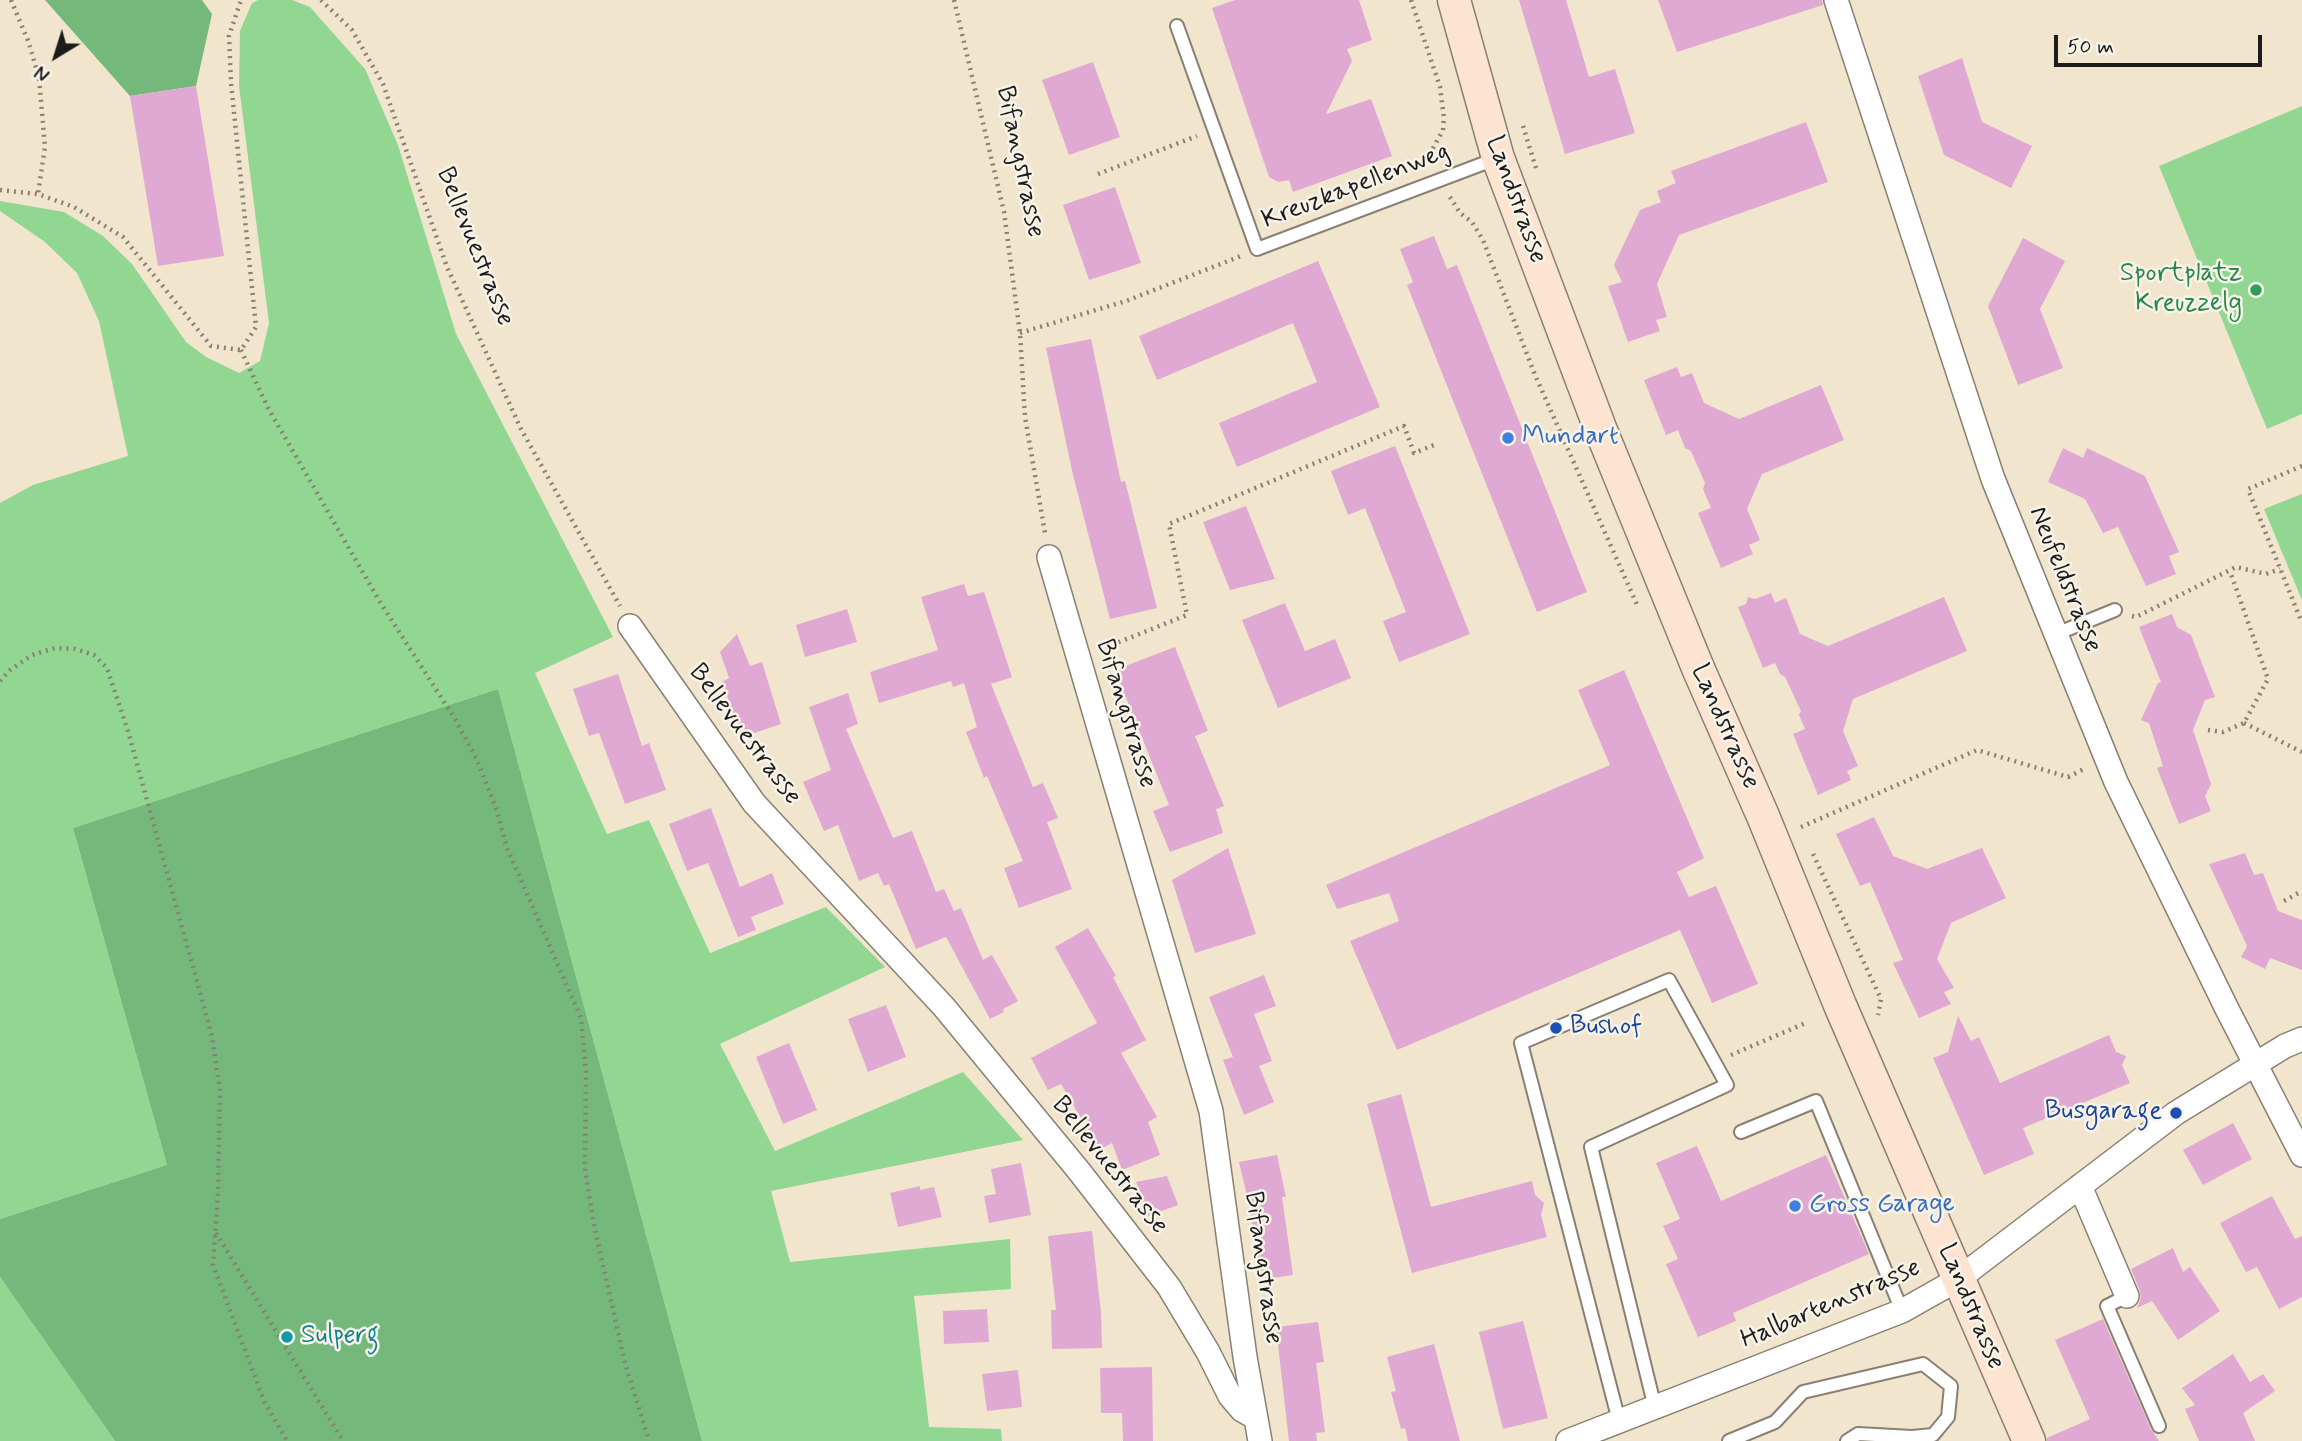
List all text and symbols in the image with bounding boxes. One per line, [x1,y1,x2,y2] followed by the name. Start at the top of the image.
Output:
[21,21,91,91] north arrow
[2057,21,2265,65] scale bar
[2067,33,2114,61] text: 50 m
[30,59,55,87] text: N
[988,83,1050,241] street label: Bifangstrasse
[1478,132,1552,268] street label: Landstrasse
[1258,137,1454,237] street label: Kreuzkapellenweg
[428,163,520,331] street label: Bellevuestrasse
[2120,259,2242,320] place label: Sportplatz Kreuzzelg
[2248,282,2264,298] marker: Sportplatz Kreuzzelg
[1522,422,1619,454] place label: Mundart
[1500,430,1516,446] marker: Mundart
[2021,502,2107,658] street label: Neufeldstrasse
[1088,636,1162,792] street label: Bifangstrasse
[681,658,807,812] street label: Bellevuestrasse
[1683,660,1765,794] street label: Landstrasse
[1570,1012,1642,1044] place label: Bushof
[1548,1020,1564,1036] marker: Bushof
[1044,1091,1174,1241] street label: Bellevuestrasse
[2045,1097,2162,1129] place label: Busgarage
[2168,1105,2184,1121] marker: Busgarage
[1236,1190,1288,1346] street label: Bifangstrasse
[1809,1190,1955,1222] place label: Gross Garage
[1787,1198,1803,1214] marker: Gross Garage
[1930,1239,2010,1375] street label: Landstrasse
[1736,1253,1926,1357] street label: Halbartenstrasse
[301,1321,379,1353] place label: Sulperg
[279,1329,295,1345] marker: Sulperg

